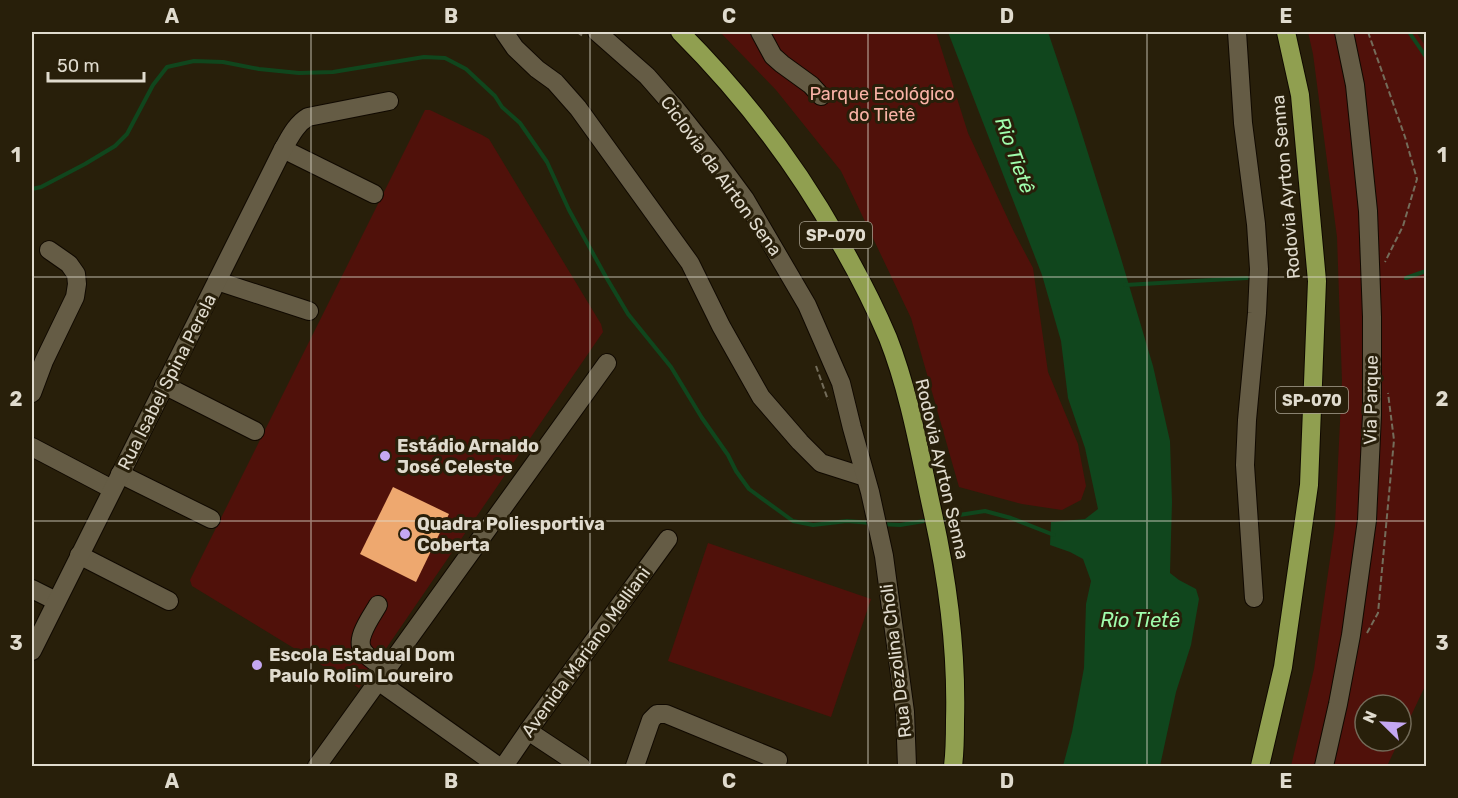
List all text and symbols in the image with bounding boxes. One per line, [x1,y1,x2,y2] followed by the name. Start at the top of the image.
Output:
[165,4,180,28] text: A
[444,4,458,28] text: B
[722,4,736,28] text: C
[1000,4,1014,28] text: D
[1280,4,1292,28] text: E
[48,45,144,83] scale bar
[57,55,100,77] text: 50 m
[809,83,955,126] park label: Parque Ecológico do Tietê
[656,92,786,260] street label: Ciclovia da Airton Sena
[1267,94,1305,280] street label: Rodovia Ayrton Senna
[990,113,1040,197] water label: Rio Tietê
[11,143,21,167] text: 1
[1437,143,1447,167] text: 1
[800,222,872,248] road number: SP-070
[113,290,221,474] street label: Rua Isabel Spina Perela
[1359,355,1383,445] street label: Via Parque
[910,376,974,562] street label: Rodovia Ayrton Senna
[10,387,23,411] text: 2
[1276,387,1348,413] road number: SP-070
[1436,387,1449,411] text: 2
[397,435,539,478] place label: Estádio Arnaldo José Celeste
[378,449,392,463] marker: Estádio Arnaldo José Celeste
[417,513,605,556] place label: Quadra Poliesportiva Coberta
[398,527,412,541] marker: Quadra Poliesportiva Coberta
[517,563,655,741] street label: Avenida Mariano Melliani
[876,583,916,739] street label: Rua Dezolina Choli
[1100,608,1180,632] water label: Rio Tietê
[9,631,23,655] text: 3
[1435,631,1449,655] text: 3
[269,644,455,687] place label: Escola Estadual Dom Paulo Rolim Loureiro
[250,658,264,672] marker: Escola Estadual Dom Paulo Rolim Loureiro
[1353,693,1413,753] north arrow
[1359,708,1381,726] text: N
[165,769,180,793] text: A
[444,769,458,793] text: B
[722,769,736,793] text: C
[1000,769,1014,793] text: D
[1280,769,1292,793] text: E

